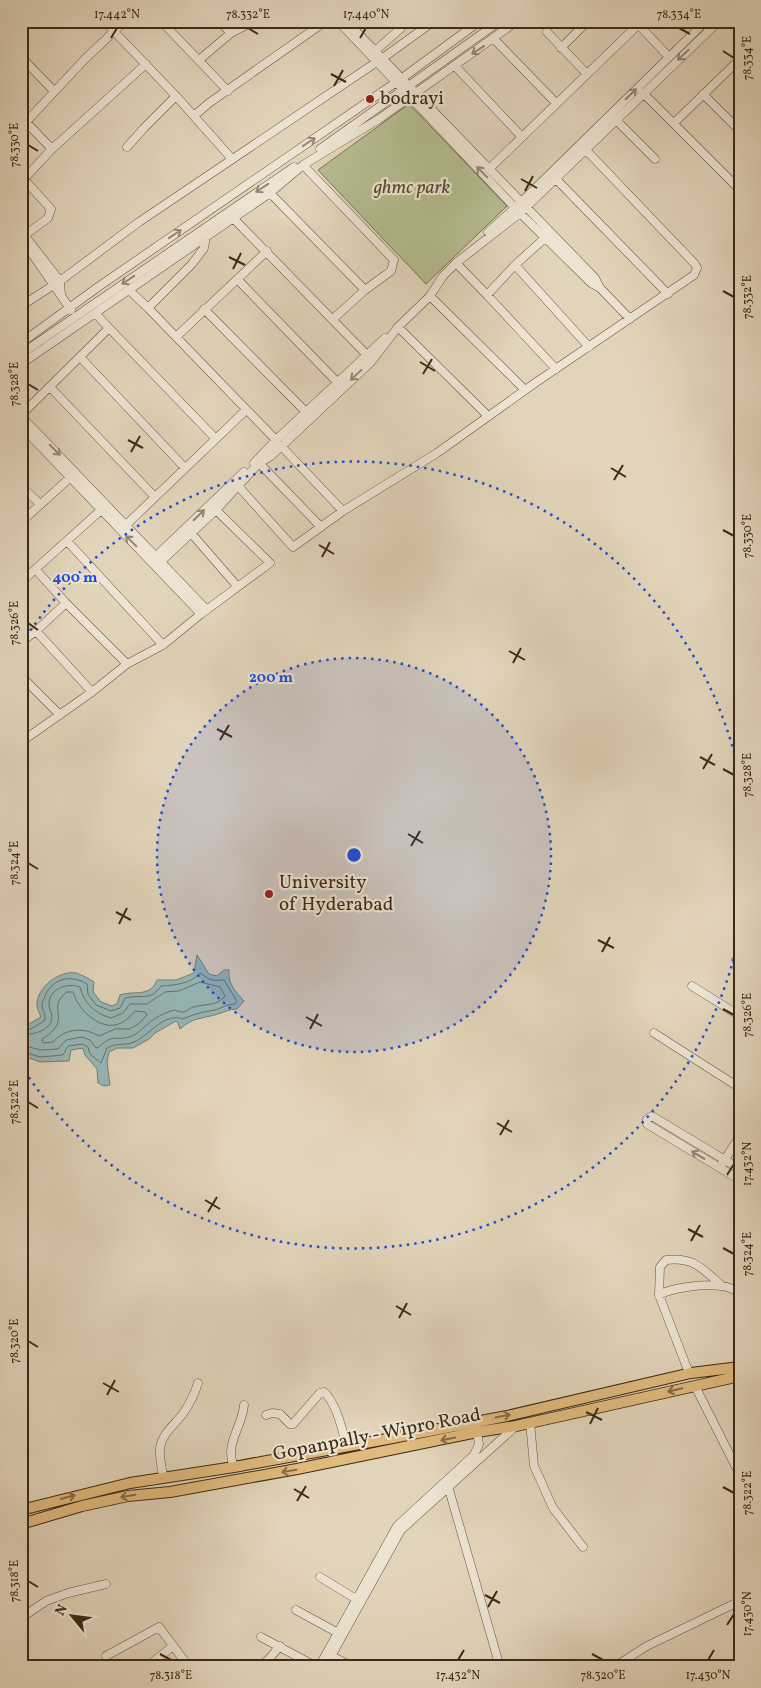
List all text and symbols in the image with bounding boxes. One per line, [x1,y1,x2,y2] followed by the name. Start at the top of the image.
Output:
[94,7,140,23] text: 17.442°N
[226,7,270,23] text: 78.332°E
[343,7,389,23] text: 17.440°N
[657,7,701,23] text: 78.334°E
[740,36,756,80] text: 78.334°E
[471,45,485,55] one-way arrow
[677,49,690,60] one-way arrow
[380,86,444,112] place label: bodrayi
[625,88,638,100] one-way arrow
[364,93,376,105] marker: bodrayi
[7,123,23,167] text: 78.330°E
[302,137,316,147] one-way arrow
[476,166,488,178] one-way arrow
[373,175,451,201] park label: ghmc park
[256,183,270,193] one-way arrow
[168,229,182,239] one-way arrow
[121,275,135,285] one-way arrow
[740,275,756,319] text: 78.332°E
[7,362,23,406] text: 78.328°E
[349,369,362,381] one-way arrow
[49,444,62,456] one-way arrow
[192,509,205,521] one-way arrow
[740,514,756,558] text: 78.330°E
[124,535,137,547] one-way arrow
[53,568,98,589] text: 400 m
[7,601,23,645] text: 78.326°E
[249,668,293,689] text: 200 m
[740,753,756,797] text: 78.328°E
[7,841,23,885] text: 78.324°E
[345,846,363,864] centre of rings
[279,870,393,918] place label: University of Hyderabad
[263,888,275,900] marker: University of Hyderabad
[740,993,756,1037] text: 78.326°E
[7,1080,23,1124] text: 78.322°E
[740,1142,756,1186] text: 17.432°N
[692,1149,706,1159] one-way arrow
[740,1232,756,1276] text: 78.324°E
[7,1318,23,1364] text: 78.320°E
[668,1386,684,1395] one-way arrow
[271,1402,483,1468] street label: Gopanpally - Wipro Road
[495,1411,511,1421] one-way arrow
[440,1434,456,1444] one-way arrow
[281,1467,297,1476] one-way arrow
[740,1471,756,1515] text: 78.322°E
[60,1492,76,1501] one-way arrow
[121,1492,137,1502] one-way arrow
[7,1560,23,1602] text: 78.318°E
[48,1590,98,1640] north arrow
[740,1591,756,1637] text: 17.430°N
[51,1601,73,1619] text: N
[150,1668,192,1684] text: 78.318°E
[436,1668,480,1684] text: 17.432°N
[580,1668,626,1684] text: 78.320°E
[685,1668,731,1684] text: 17.430°N

